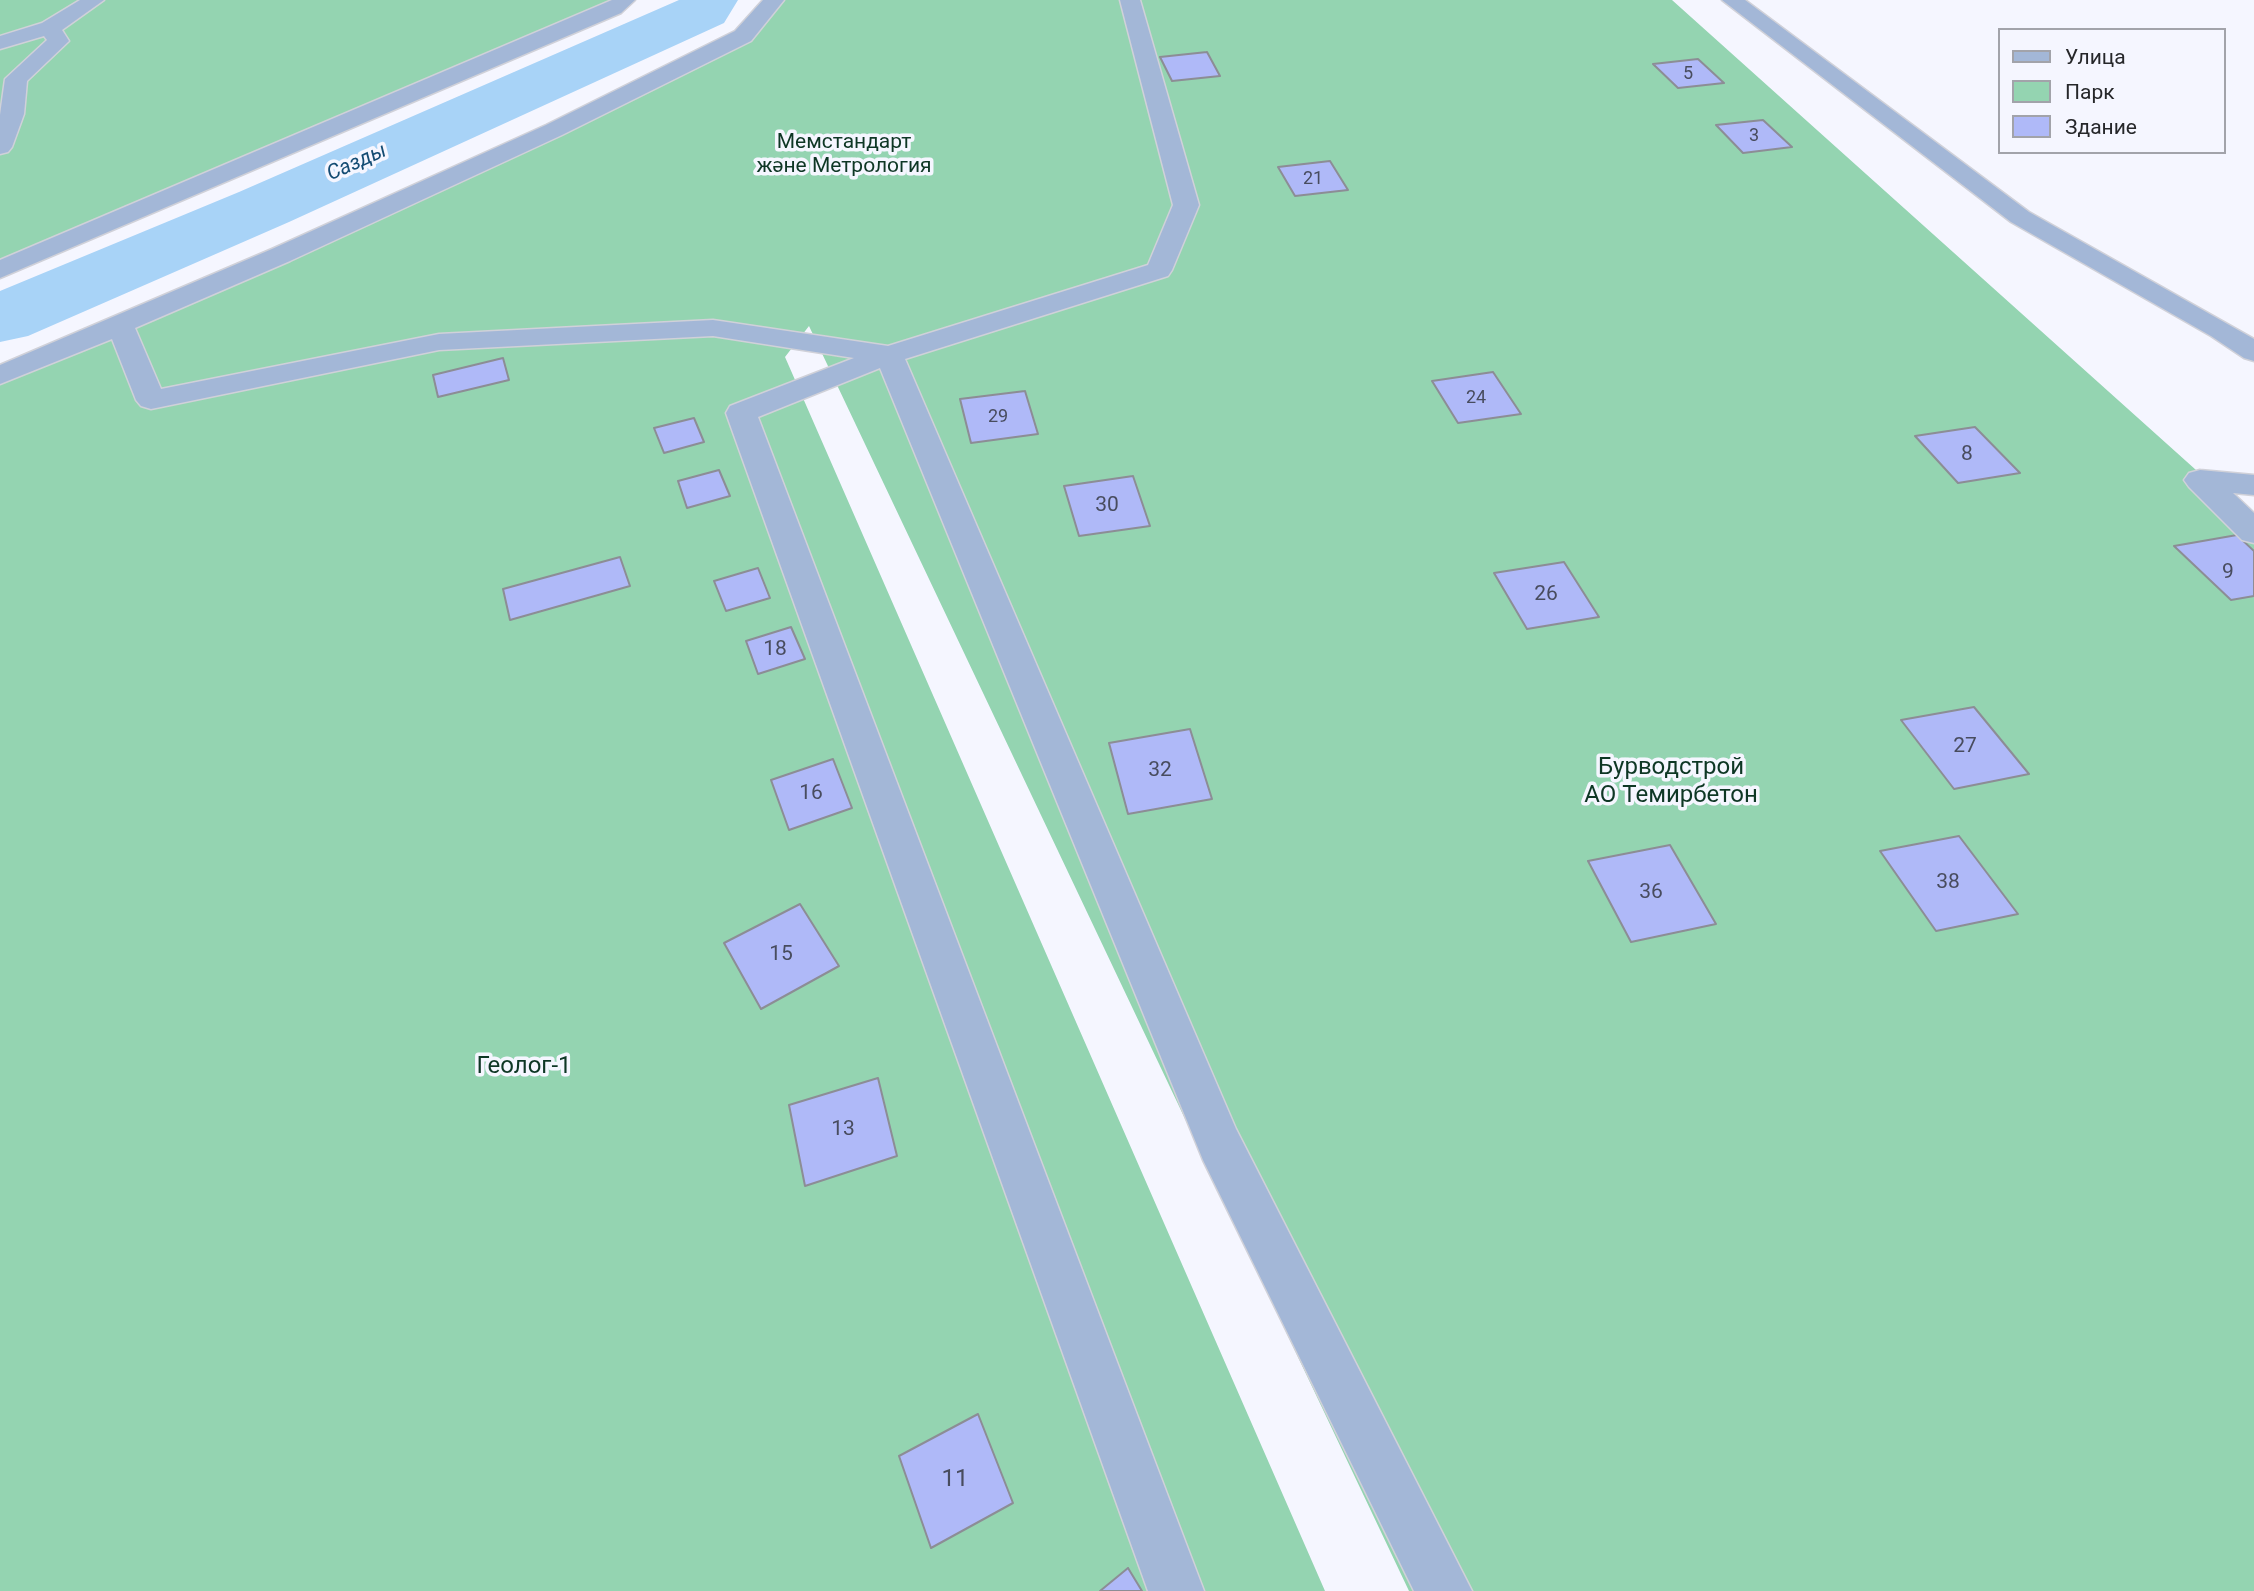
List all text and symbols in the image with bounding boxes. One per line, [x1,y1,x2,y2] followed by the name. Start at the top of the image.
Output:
[1998,28,2226,154] legend
[2065,45,2126,69] text: Улица
[1683,63,1693,85] house number: 5
[2065,80,2115,104] text: Парк
[2065,115,2137,139] text: Здание
[1749,125,1759,147] house number: 3
[756,130,932,180] park label: Мемстандарт және Метрология
[323,139,391,187] water label: Сазды
[1303,168,1323,190] house number: 21
[1466,387,1486,409] house number: 24
[988,406,1008,428] house number: 29
[1961,442,1973,468] house number: 8
[1095,493,1119,519] house number: 30
[2222,560,2234,586] house number: 9
[1534,582,1558,608] house number: 26
[763,637,787,663] house number: 18
[1953,734,1977,760] house number: 27
[1584,754,1758,810] park label: Бурводстрой АО Темирбетон
[1148,758,1172,784] house number: 32
[799,781,823,807] house number: 16
[1936,870,1960,896] house number: 38
[1639,880,1663,906] house number: 36
[769,942,793,968] house number: 15
[476,1053,572,1081] park label: Геолог-1
[831,1117,855,1143] house number: 13
[942,1466,968,1494] house number: 11

